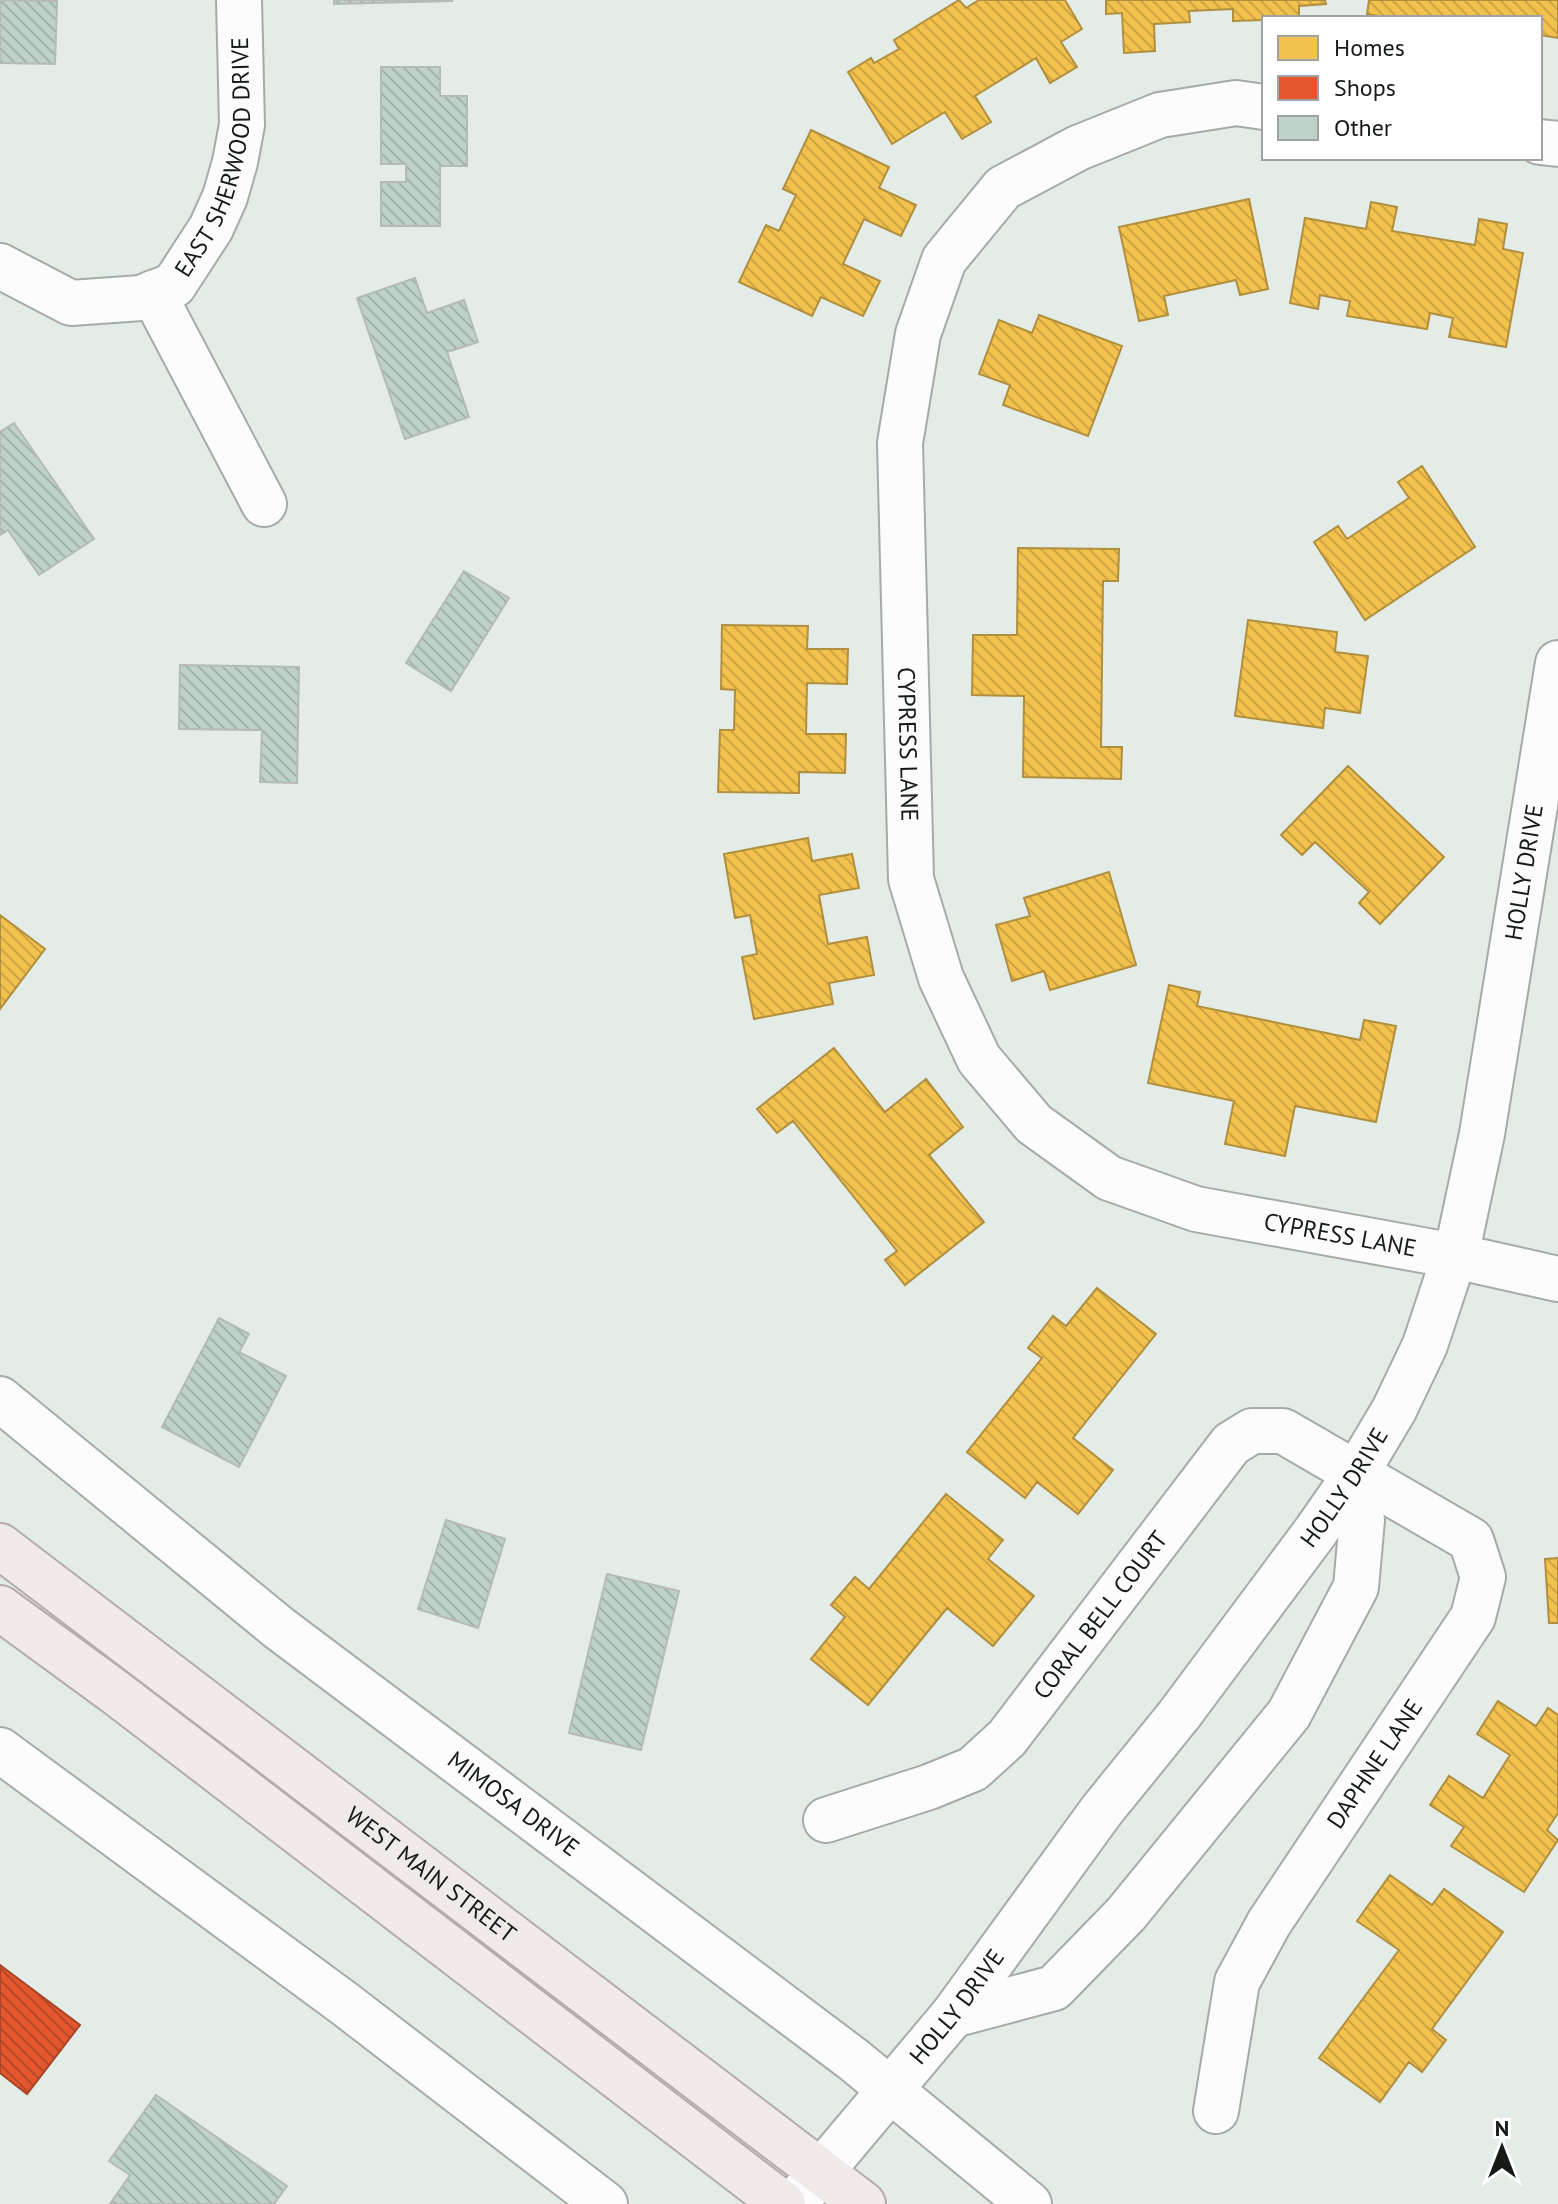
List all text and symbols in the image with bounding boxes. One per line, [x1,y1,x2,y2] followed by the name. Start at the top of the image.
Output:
[1262,16,1542,160] legend
[1334,32,1405,63] text: Homes
[167,37,257,283] street label: EAST SHERWOOD DRIVE
[1334,72,1396,103] text: Shops
[1334,112,1392,143] text: Other
[891,667,926,822] street label: CYPRESS LANE
[1497,802,1550,943] street label: HOLLY DRIVE
[1261,1206,1419,1264] street label: CYPRESS LANE
[1293,1422,1395,1554] street label: HOLLY DRIVE
[1026,1525,1174,1705] street label: CORAL BELL COURT
[1320,1693,1429,1834] street label: DAPHNE LANE
[441,1744,586,1863] street label: MIMOSA DRIVE
[340,1799,523,1949] street label: WEST MAIN STREET
[902,1943,1011,2070] street label: HOLLY DRIVE
[1462,2108,1542,2188] north arrow
[1495,2114,1509,2142] text: N

